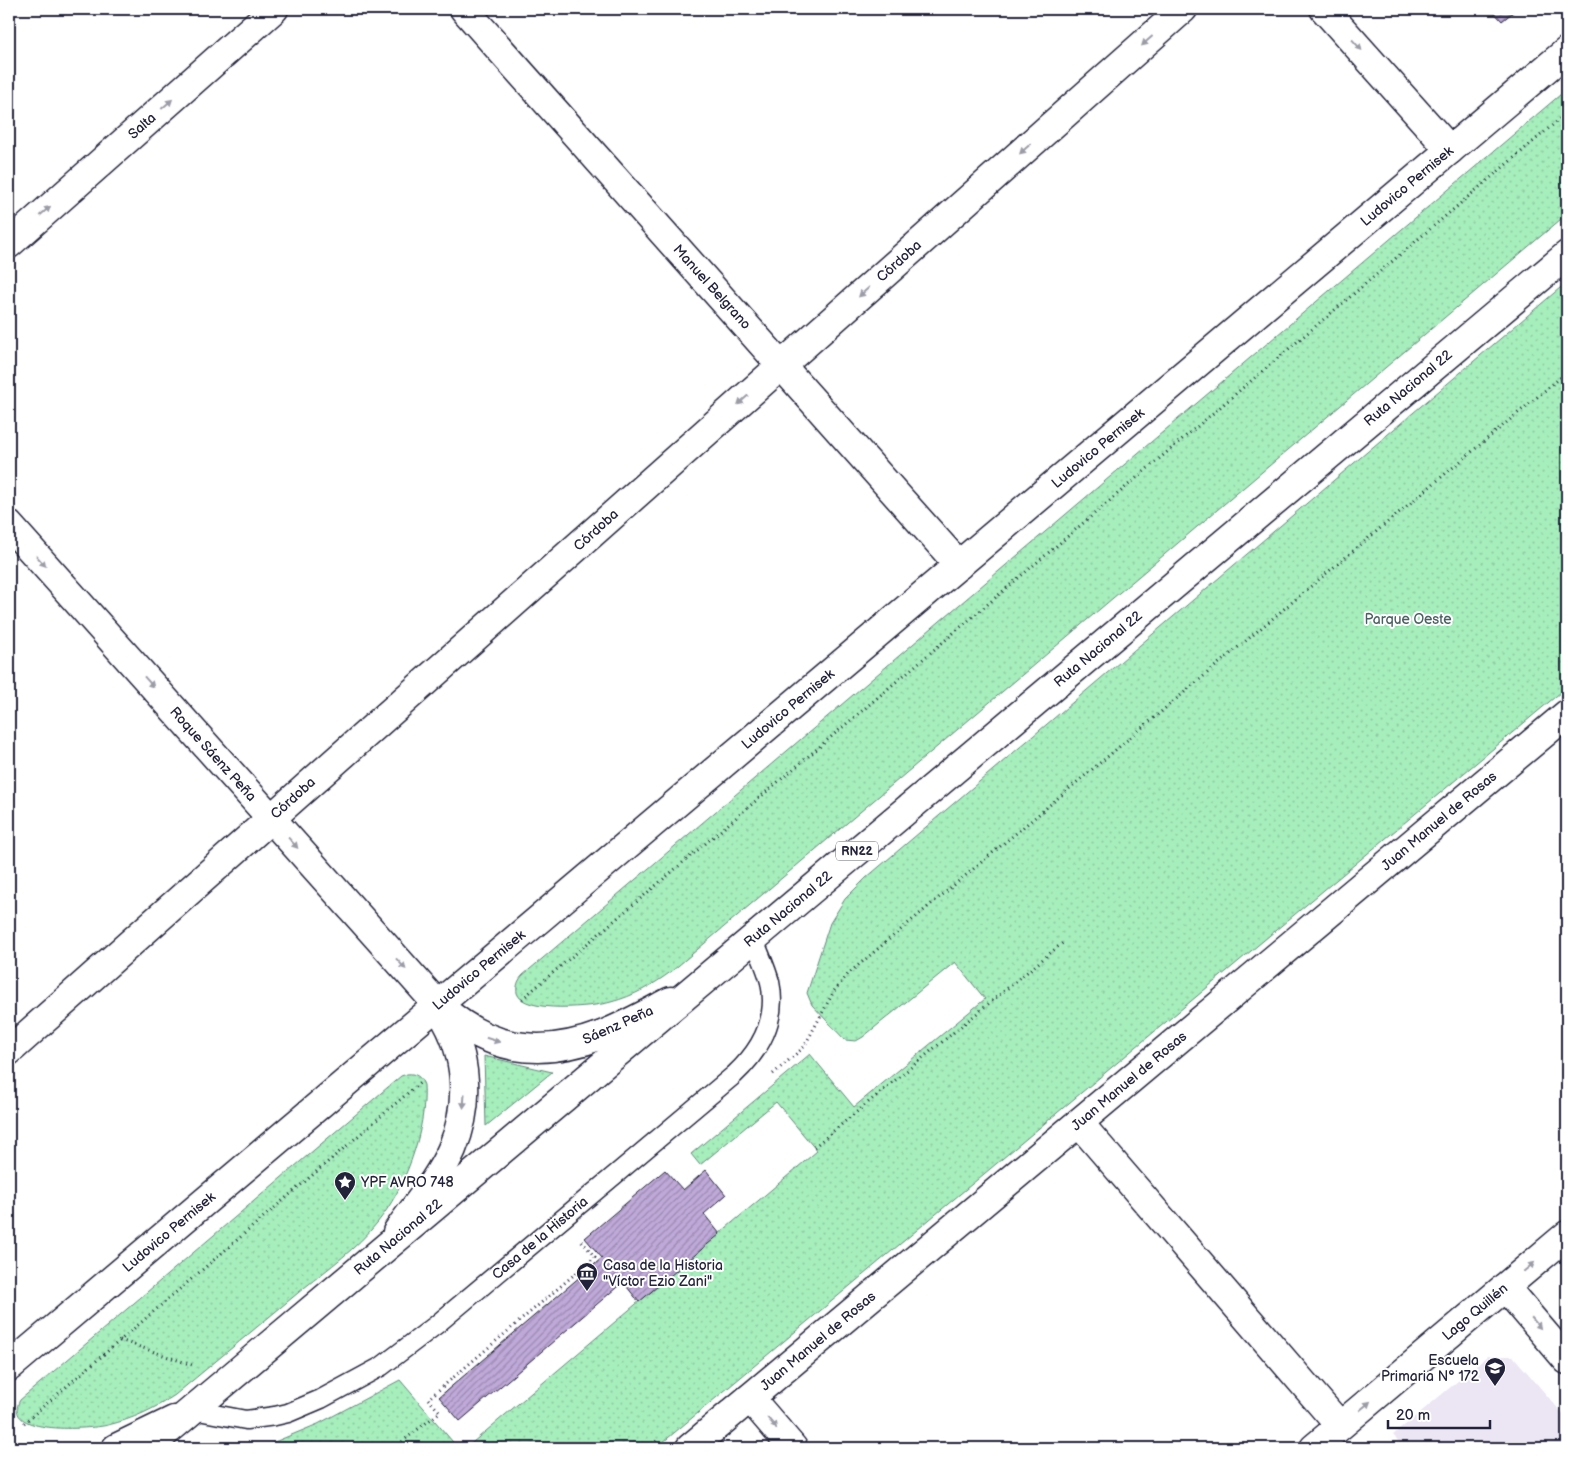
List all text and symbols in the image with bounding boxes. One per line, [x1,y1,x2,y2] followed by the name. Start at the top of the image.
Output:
[1141,35,1153,47] one-way arrow
[1351,39,1363,51] one-way arrow
[160,98,173,109] one-way arrow
[125,109,159,143] street label: Salta
[1357,142,1457,230] street label: Ludovico Pernisek
[1020,143,1032,155] one-way arrow
[39,206,52,217] one-way arrow
[873,236,925,286] street label: Córdoba
[669,241,755,333] street label: Manuel Belgrano
[859,286,871,298] one-way arrow
[1361,346,1456,430] street label: Ruta Nacional 22
[736,394,749,405] one-way arrow
[1048,404,1148,492] street label: Ludovico Pernisek
[570,505,622,555] street label: Córdoba
[35,554,47,566] one-way arrow
[1051,607,1146,691] street label: Ruta Nacional 22
[1365,611,1451,628] park label: Parque Oeste
[738,665,838,753] street label: Ludovico Pernisek
[144,676,155,689] one-way arrow
[166,703,260,805] street label: Roque Sáenz Peña
[1378,768,1500,874] street label: Juan Manuel de Rosas
[267,773,319,823] street label: Córdoba
[287,836,298,849] one-way arrow
[836,841,878,860] road number: RN22
[741,867,836,951] street label: Ruta Nacional 22
[429,926,529,1014] street label: Ludovico Pernisek
[395,957,407,969] one-way arrow
[580,1002,656,1048] street label: Sáenz Peña
[1068,1028,1190,1134] street label: Juan Manuel de Rosas
[486,1036,501,1044] one-way arrow
[459,1093,467,1109] one-way arrow
[333,1170,357,1201] place icon: YPF AVRO 748
[360,1174,454,1191] place label: YPF AVRO 748
[119,1188,219,1276] street label: Ludovico Pernisek
[489,1193,591,1283] street label: Casa de la Historia
[351,1195,446,1279] street label: Ruta Nacional 22
[603,1257,723,1290] place label: Casa de la Historia "Víctor Ezio Zani"
[575,1261,599,1292] museum icon: Casa de la Historia "Víctor Ezio Zani"
[1523,1262,1535,1273] one-way arrow
[1439,1280,1511,1344] street label: Lago Quillén
[757,1288,879,1394] street label: Juan Manuel de Rosas
[1531,1317,1542,1330] one-way arrow
[1381,1352,1480,1385] place label: Escuela Primaria N° 172
[1483,1356,1507,1387] school or university icon: Escuela Primaria N° 172
[1388,1397,1491,1429] scale bar
[1358,1400,1371,1411] one-way arrow
[1396,1406,1430,1425] text: 20 m
[766,1416,777,1429] one-way arrow

